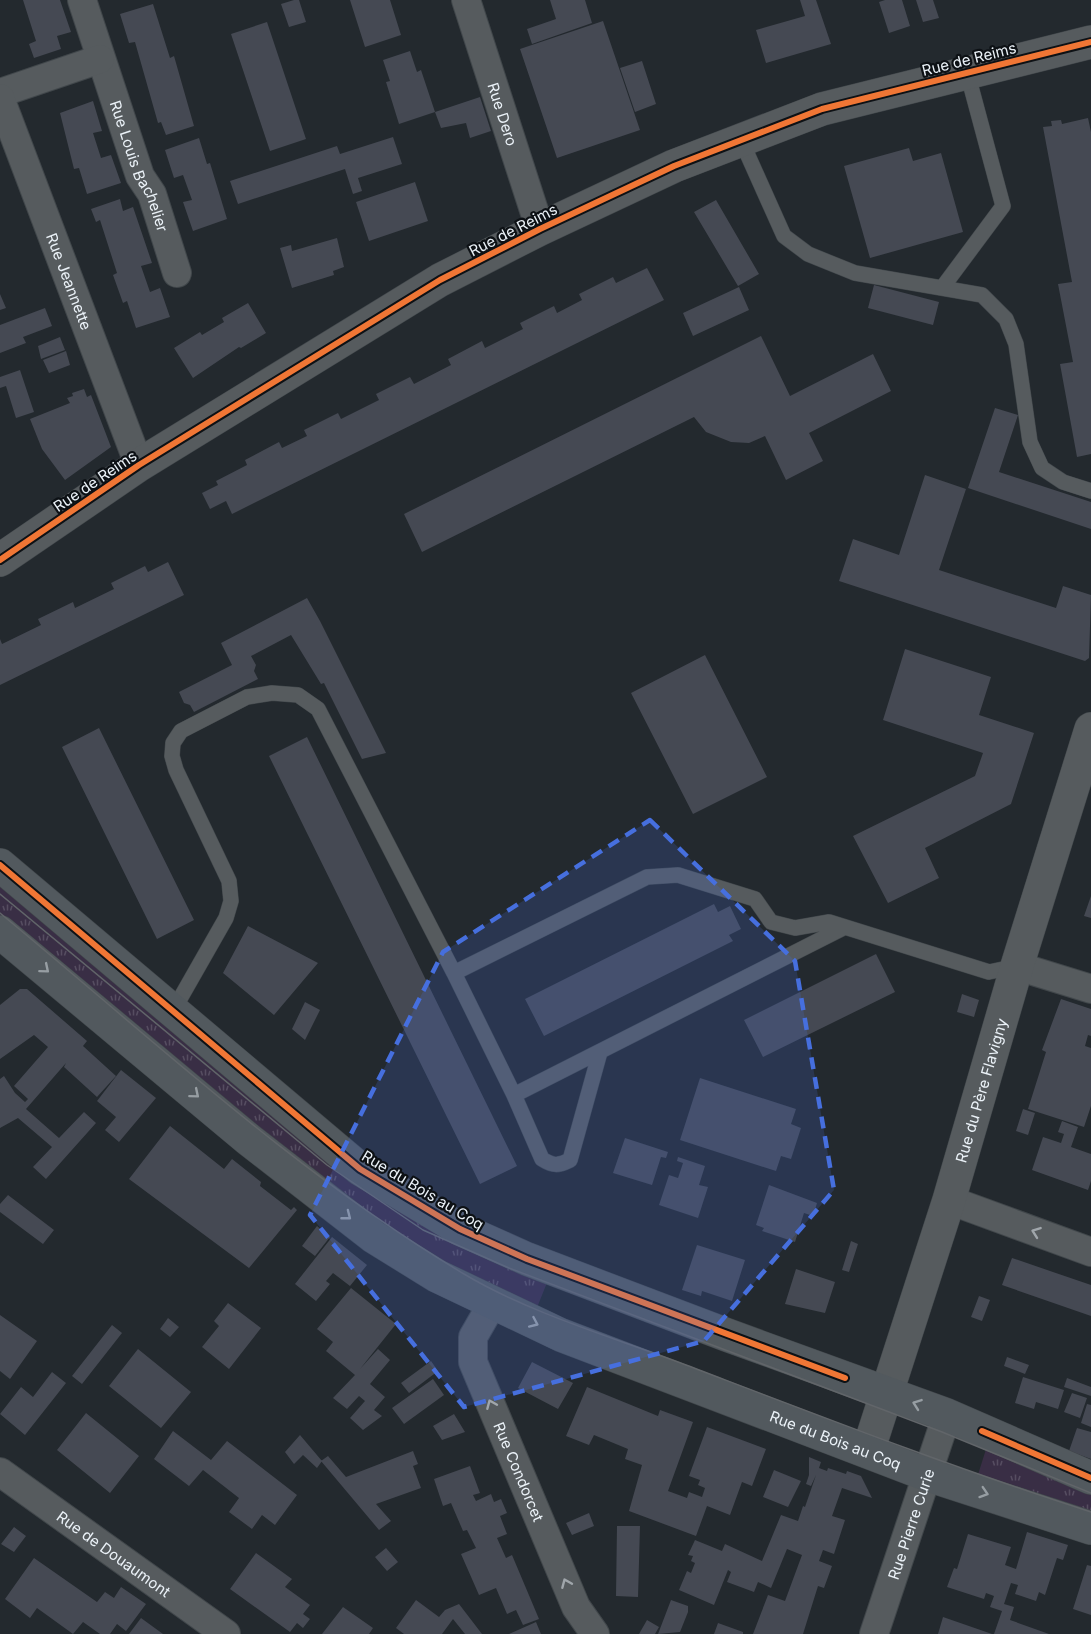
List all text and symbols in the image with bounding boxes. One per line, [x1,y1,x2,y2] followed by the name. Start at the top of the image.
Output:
[920,38,1018,80] street label: Rue de Reims
[484,80,522,148] street label: Rue Dero
[106,98,173,234] street label: Rue Louis Bachelier
[466,200,560,260] street label: Rue de Reims
[42,230,96,332] street label: Rue Jeannette
[50,446,140,516] street label: Rue de Reims
[38,962,49,973] one-way arrow
[951,1015,1011,1165] street label: Rue du Père Flavigny
[188,1087,199,1098] one-way arrow
[359,1146,487,1234] street label: Rue du Bois au Coq
[340,1208,351,1219] one-way arrow
[1031,1226,1042,1239] one-way arrow
[527,1315,538,1327] one-way arrow
[486,1399,498,1410] one-way arrow
[912,1399,923,1411] one-way arrow
[767,1406,904,1473] street label: Rue du Bois au Coq
[490,1419,548,1524] street label: Rue Condorcet
[883,1466,938,1582] street label: Rue Pierre Curie
[978,1486,989,1498] one-way arrow
[53,1506,174,1601] street label: Rue de Douaumont
[561,1579,573,1590] one-way arrow

